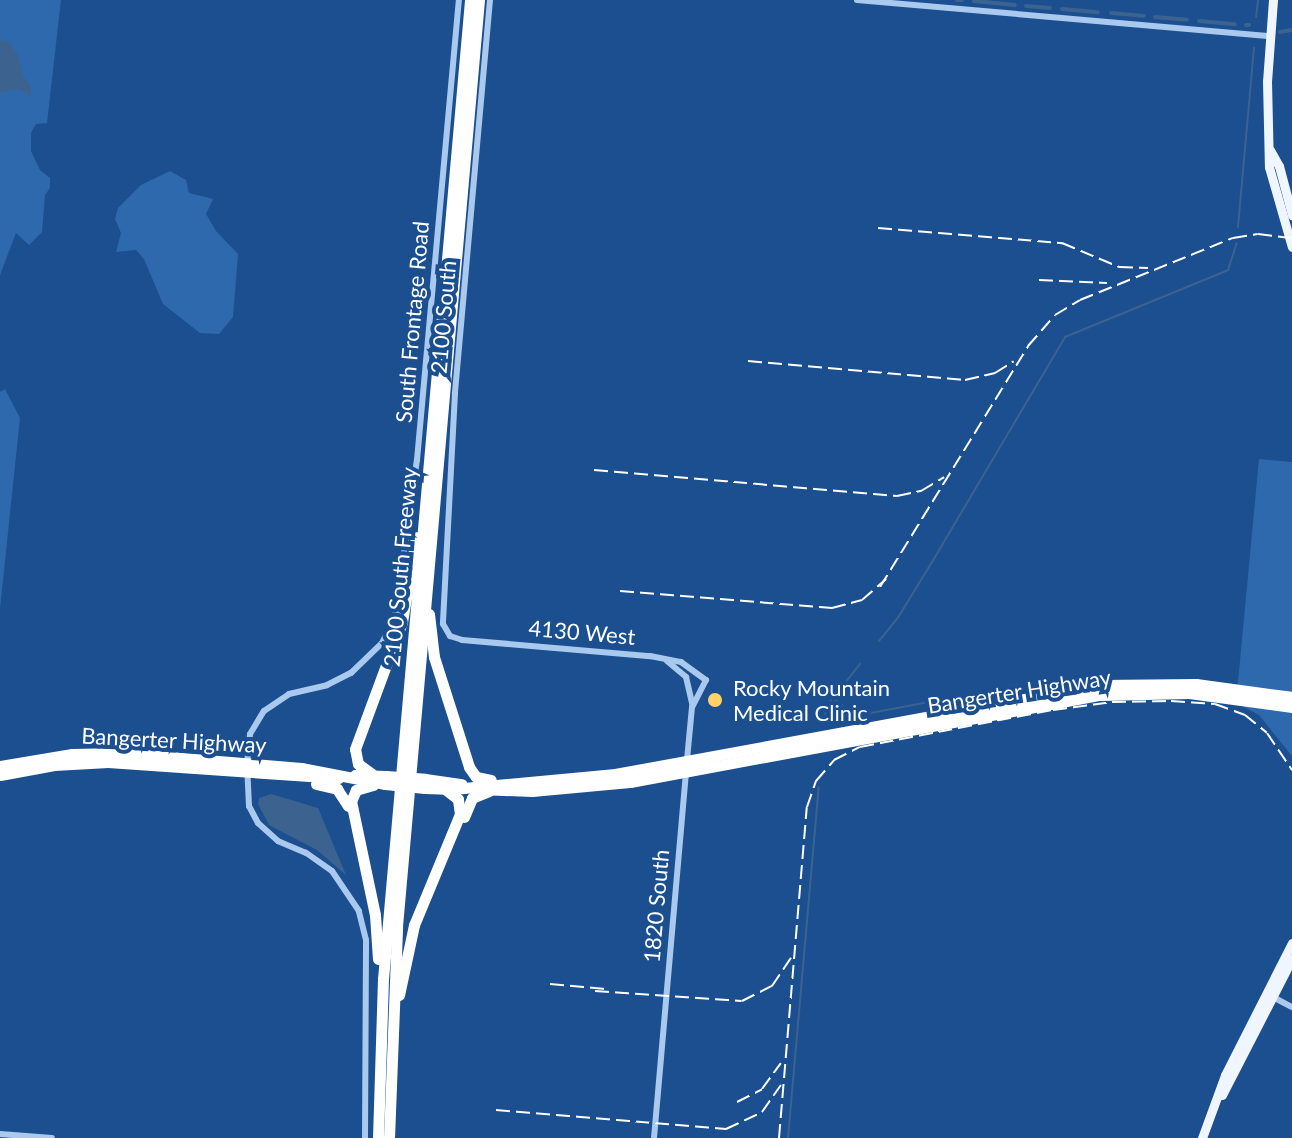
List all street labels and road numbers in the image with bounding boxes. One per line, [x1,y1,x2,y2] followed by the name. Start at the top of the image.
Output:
[390,220,434,424] street label: South Frontage Road
[425,259,461,375] street label: 2100 South
[378,466,422,668] street label: 2100 South Freeway
[527,614,637,650] street label: 4130 West
[925,663,1113,719] street label: Bangerter Highway
[80,722,268,758] street label: Bangerter Highway
[638,848,674,964] street label: 1820 South

